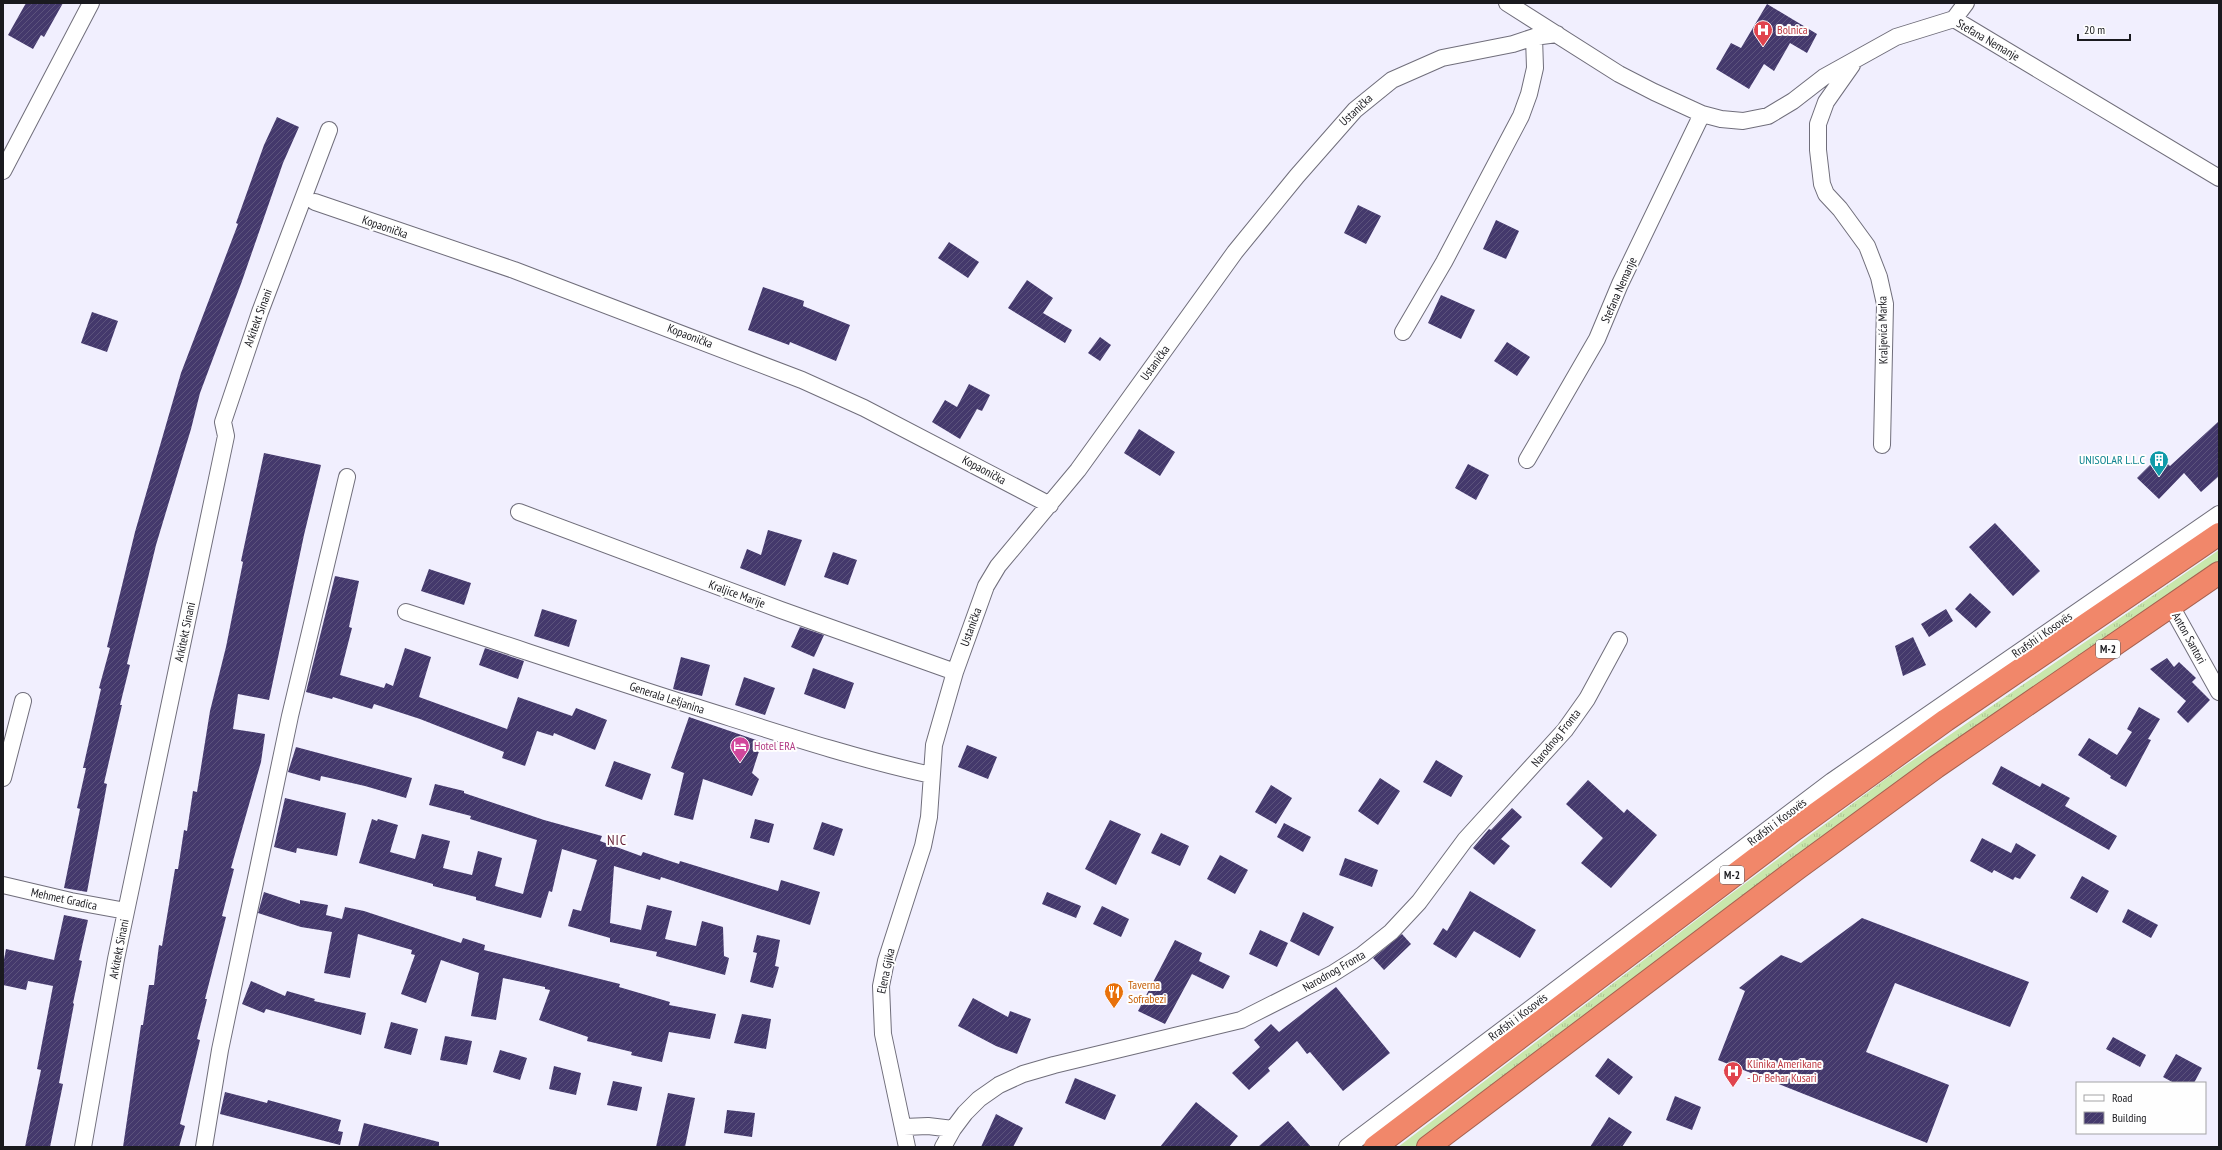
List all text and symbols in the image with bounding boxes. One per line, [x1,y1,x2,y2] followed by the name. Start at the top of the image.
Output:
[1954,15,2023,64] street label: Stefana Nemanje
[2078,16,2130,42] scale bar
[1752,19,1774,47] hospital icon: Bolnica
[1777,22,1808,37] place label: Bolnica
[2084,22,2105,37] text: 20 m
[1336,90,1376,129] street label: Ustanička
[360,212,410,241] street label: Kopaonička
[1597,254,1640,325] street label: Stefana Nemanje
[240,287,275,349] street label: Arkitekt Sinani
[1874,296,1891,364] street label: Kraljevića Marka
[665,320,715,351] street label: Kopaonička
[1137,342,1173,383] street label: Ustanička
[2148,449,2170,477] building icon: UNISOLAR L.L.C
[960,452,1009,487] street label: Kopaonička
[2079,452,2145,467] place label: UNISOLAR L.L.C
[707,576,768,611] street label: Kraljice Marije
[171,601,198,663] street label: Arkitekt Sinani
[957,605,984,648] street label: Ustanička
[2009,608,2075,661] street label: Rrafshi i Kosovës
[2169,609,2210,666] street label: Anton Santori
[2096,640,2120,658] road number: M-2
[628,678,707,717] street label: Generala Lešjanina
[1528,706,1584,770] street label: Narodnog Fronta
[729,735,751,763] hotel icon: Hotel ERA
[754,738,796,753] place label: Hotel ERA
[1744,795,1809,849] street label: Rrafshi i Kosovës
[607,831,627,849] district label: NIC
[1720,866,1744,884] road number: M-2
[30,884,99,913] street label: Mehmet Gradica
[105,918,132,980] street label: Arkitekt Sinani
[1300,946,1368,995] street label: Narodnog Fronta
[873,947,898,995] street label: Elena Gjika
[1128,977,1166,1006] place label: Taverna Sofrabezi
[1103,981,1125,1009] restaurant icon: Taverna Sofrabezi
[1485,990,1550,1044] street label: Rrafshi i Kosovës
[1747,1056,1822,1085] place label: Klinika Amerikane - Dr Behar Kusari
[1722,1060,1744,1088] hospital icon: Klinika Amerikane - Dr Behar Kusari
[2076,1082,2206,1134] legend
[2112,1090,2132,1105] text: Road
[2112,1110,2147,1125] text: Building

